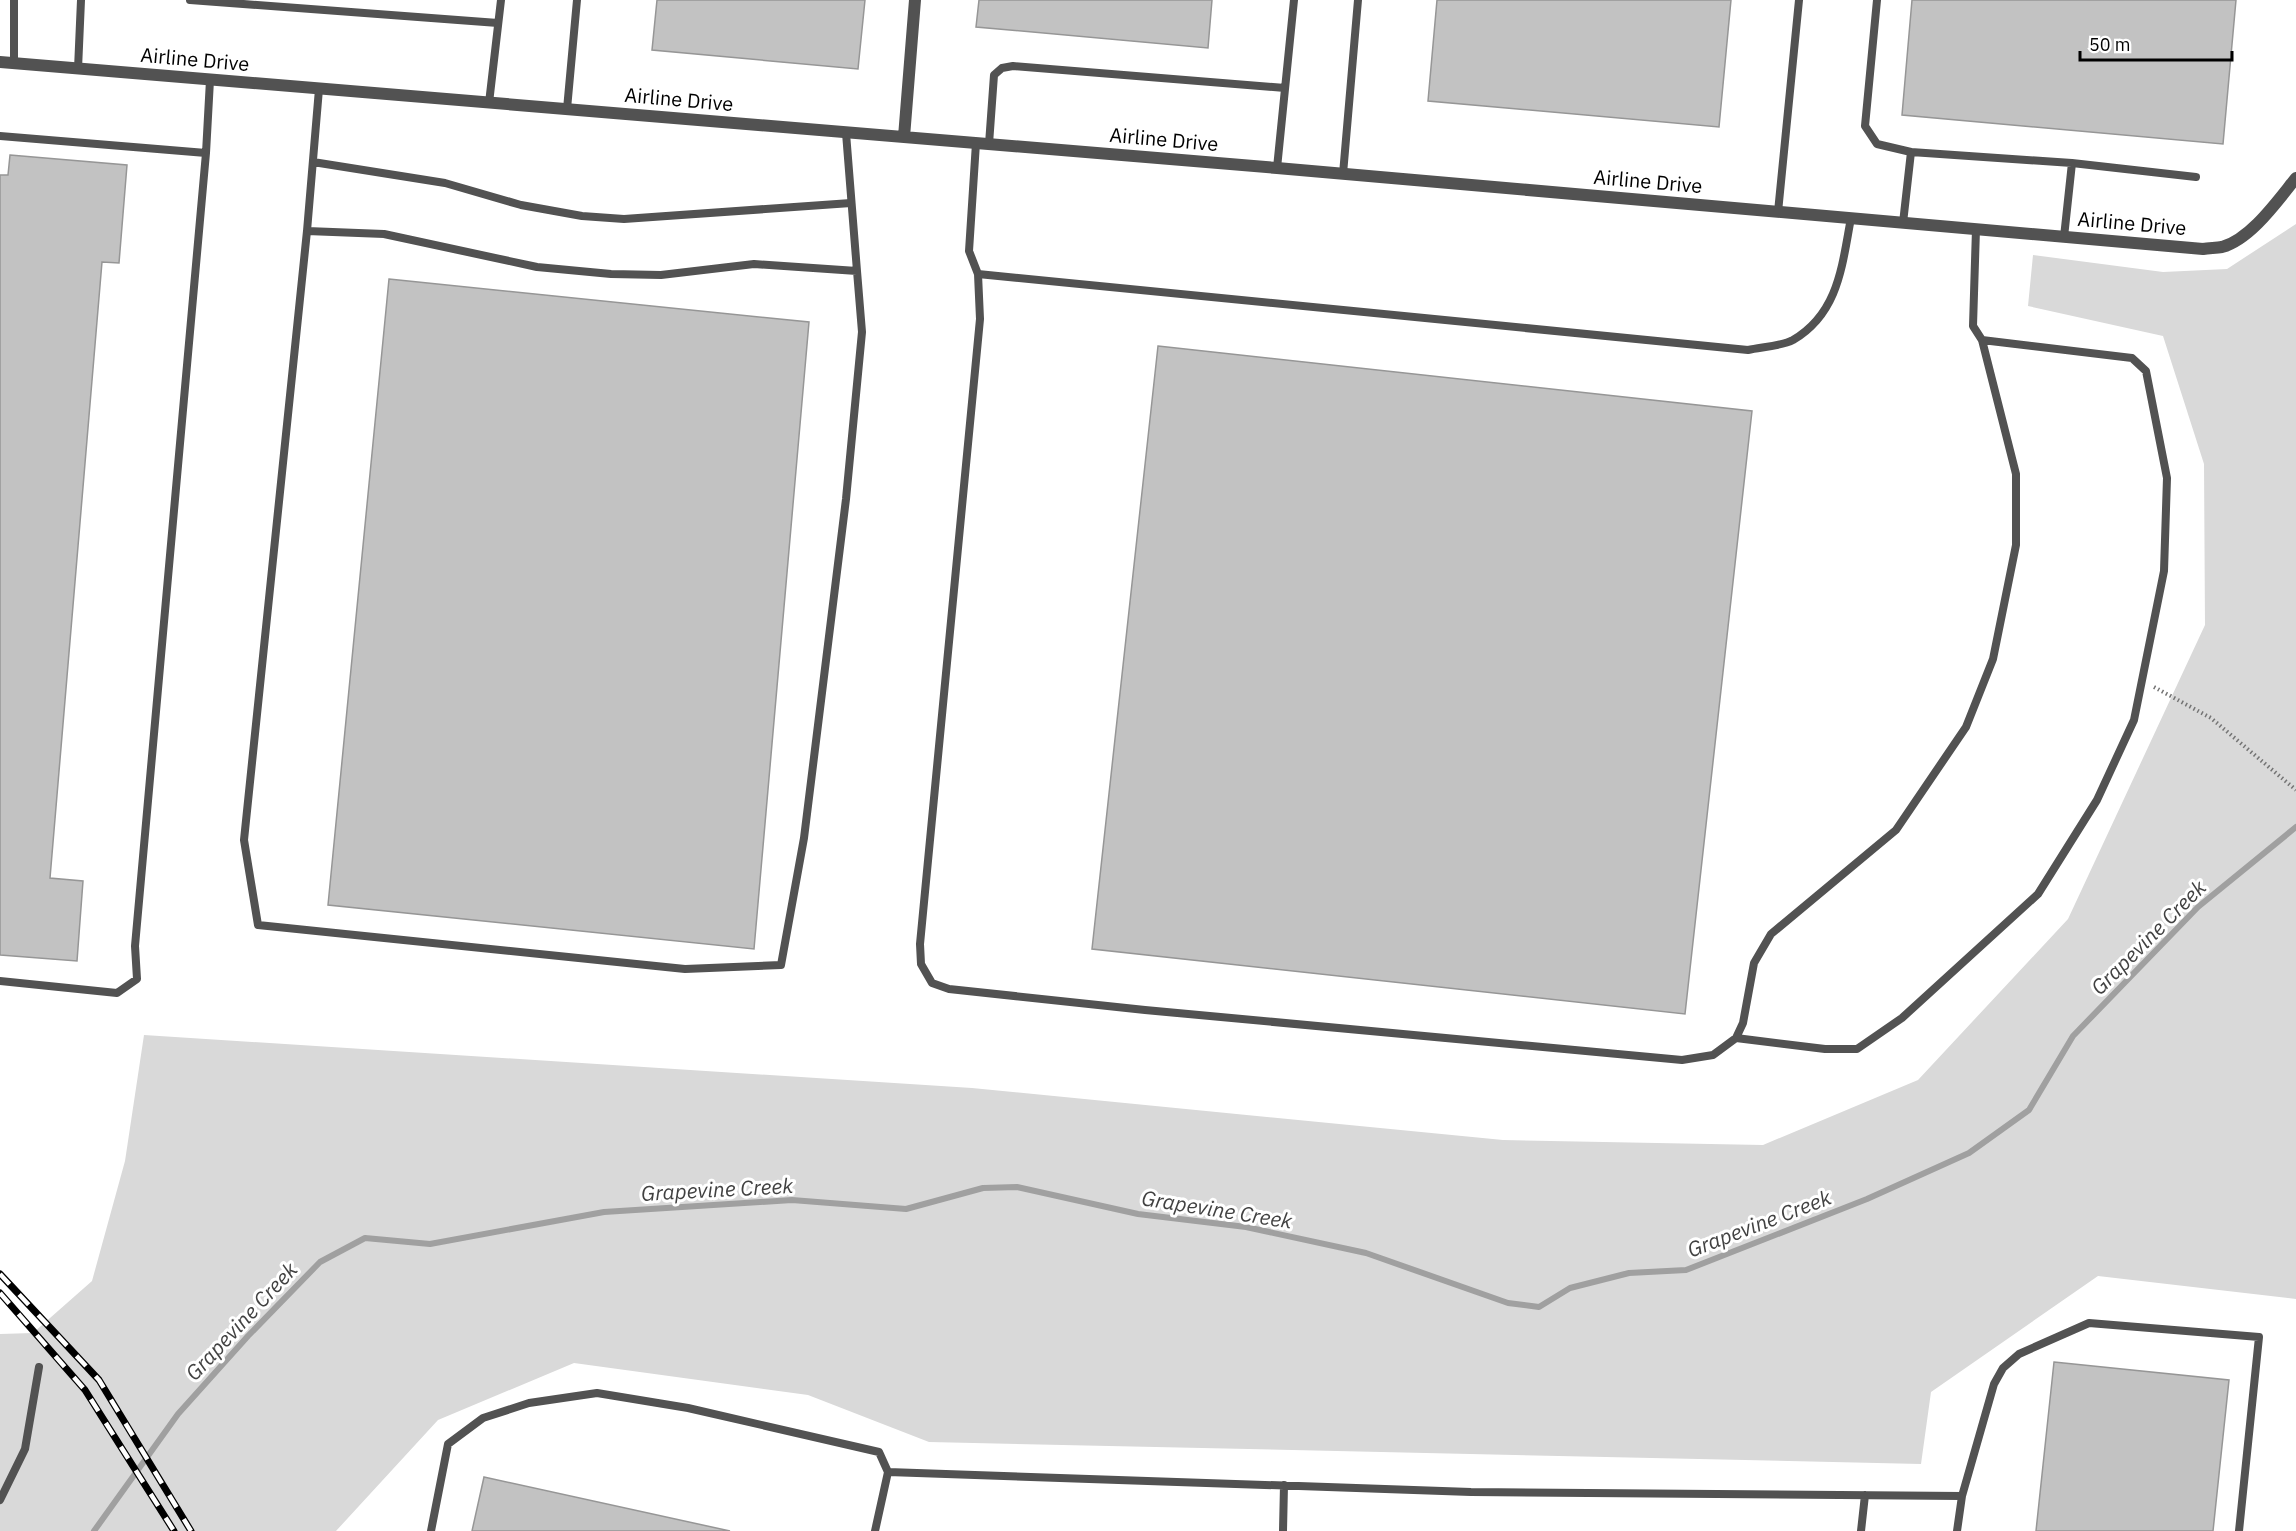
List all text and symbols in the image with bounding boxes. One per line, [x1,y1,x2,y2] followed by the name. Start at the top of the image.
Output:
[2080,24,2232,62] scale bar
[2089,33,2131,56] text: 50 m
[139,41,251,77] street label: Airline Drive
[623,81,735,117] street label: Airline Drive
[1108,121,1220,157] street label: Airline Drive
[1592,163,1704,199] street label: Airline Drive
[2076,205,2188,241] street label: Airline Drive
[2084,873,2212,1001] water label: Grapevine Creek
[640,1171,795,1207] water label: Grapevine Creek
[1683,1182,1836,1263] water label: Grapevine Creek
[1140,1183,1295,1235] water label: Grapevine Creek
[179,1255,304,1386] water label: Grapevine Creek

